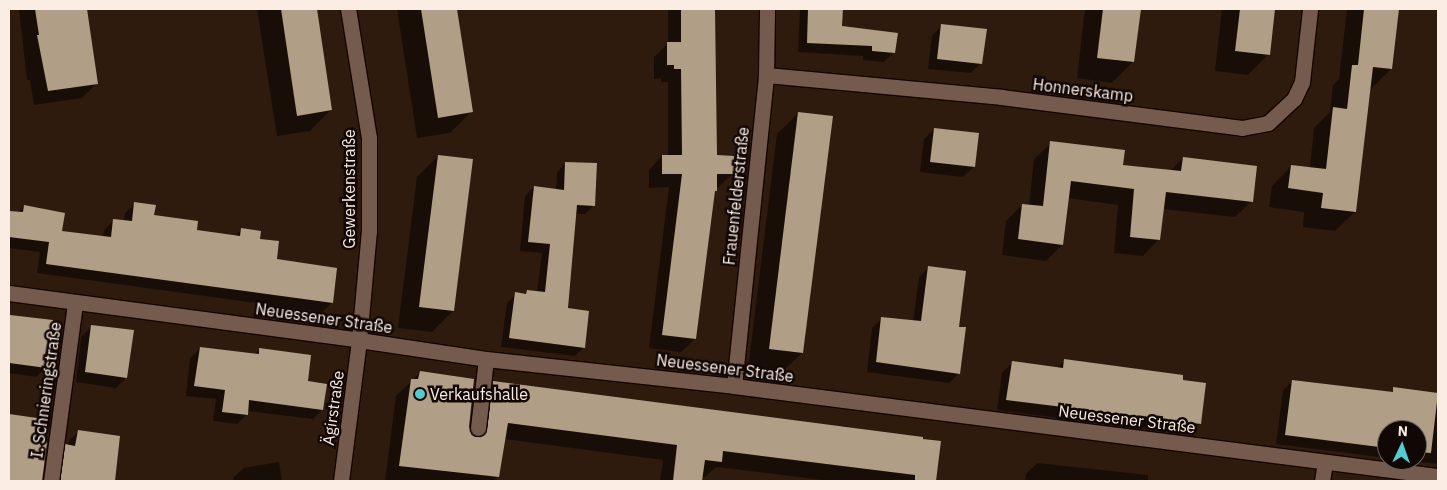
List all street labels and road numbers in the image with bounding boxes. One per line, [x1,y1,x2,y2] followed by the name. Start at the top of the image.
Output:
[1032,74,1134,106] street label: Honnerskamp
[719,126,753,266] street label: Frauenfelderstraße
[339,129,359,249] street label: Gewerkenstraße
[254,299,394,337] street label: Neuessener Straße
[27,321,65,459] street label: I. Schnieringstraße
[655,350,795,386] street label: Neuessener Straße
[318,369,348,447] street label: Ägirstraße
[1057,401,1197,437] street label: Neuessener Straße

